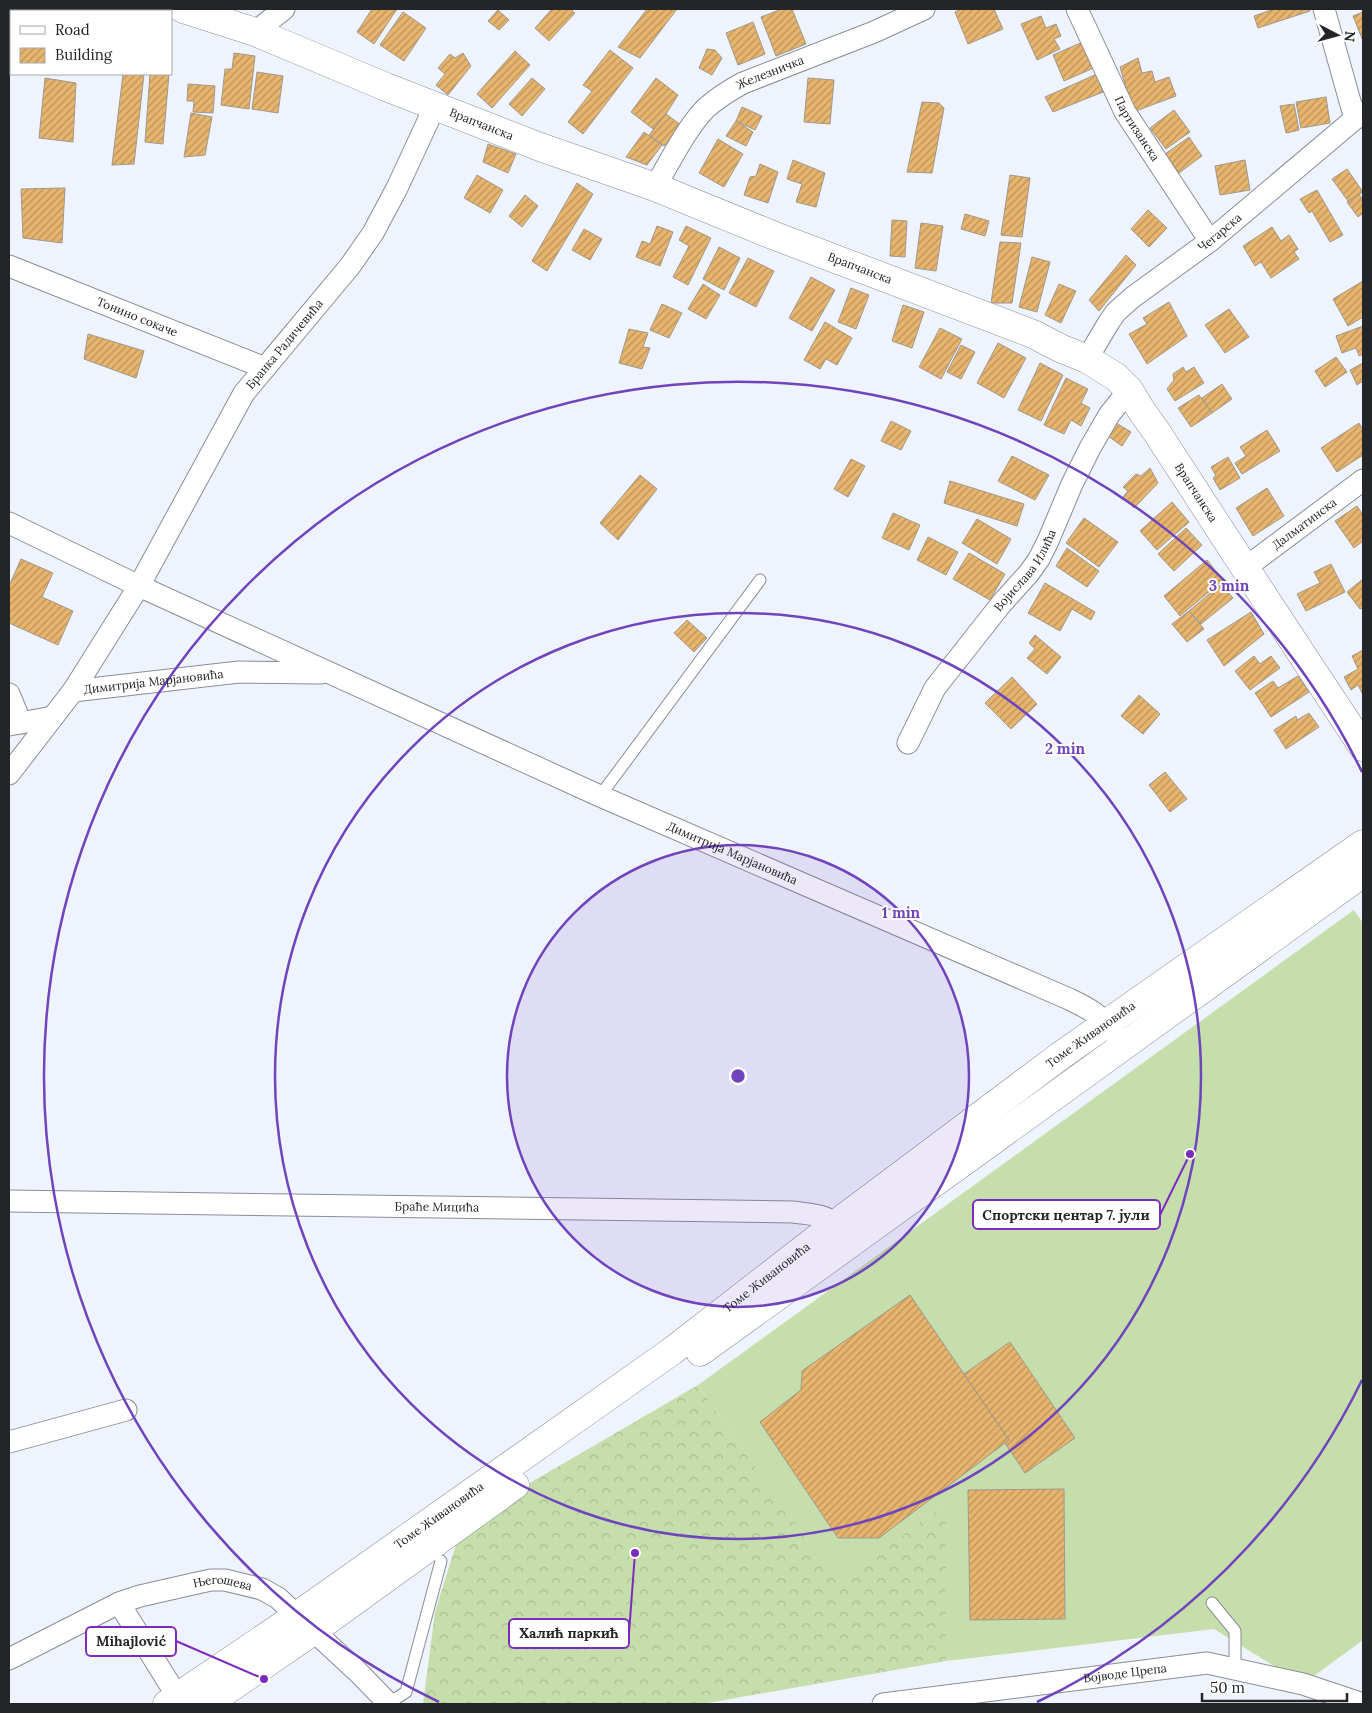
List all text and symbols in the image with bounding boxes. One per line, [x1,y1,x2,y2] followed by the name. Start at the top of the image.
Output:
[10,10,172,75] legend
[1312,10,1362,60] north arrow
[55,20,90,39] text: Road
[1340,30,1359,43] text: N
[55,45,113,64] text: Building
[733,52,806,92] street label: Железничка
[1112,93,1163,164] street label: Партизанска
[447,104,516,143] street label: Врапчанска
[1195,210,1244,254] street label: Чегарска
[826,249,894,287] street label: Врапчанска
[95,294,181,340] street label: Тонино сокаче
[242,296,326,392] street label: Бранка Радичевића
[1172,460,1221,525] street label: Врапчанска
[1269,494,1339,552] street label: Далматинска
[990,527,1059,614] street label: Војислава Илића
[1209,576,1250,595] text: 3 min
[83,666,224,697] street label: Димитрија Марјановића
[1045,739,1086,758] text: 2 min
[665,818,800,888] street label: Димитрија Марјановића
[882,903,921,922] text: 1 min
[1043,998,1138,1071] street label: Томе Живановића
[729,1067,747,1085] centre of rings
[395,1198,479,1215] street label: Браће Мицића
[973,1200,1160,1229] callout: Спортски центар 7. јули
[982,1206,1150,1224] text: Спортски центар 7. јули
[720,1239,813,1316] street label: Томе Живановића
[391,1478,486,1552] street label: Томе Живановића
[191,1572,254,1593] street label: Његошева
[509,1619,629,1648] callout: Халић паркић
[519,1624,619,1642] text: Халић паркић
[86,1627,176,1656] callout: Mihajlović
[96,1632,167,1650] text: Mihajlović
[1082,1660,1168,1686] street label: Војводе Црепа
[1202,1670,1347,1702] scale bar
[1210,1678,1245,1697] text: 50 m

